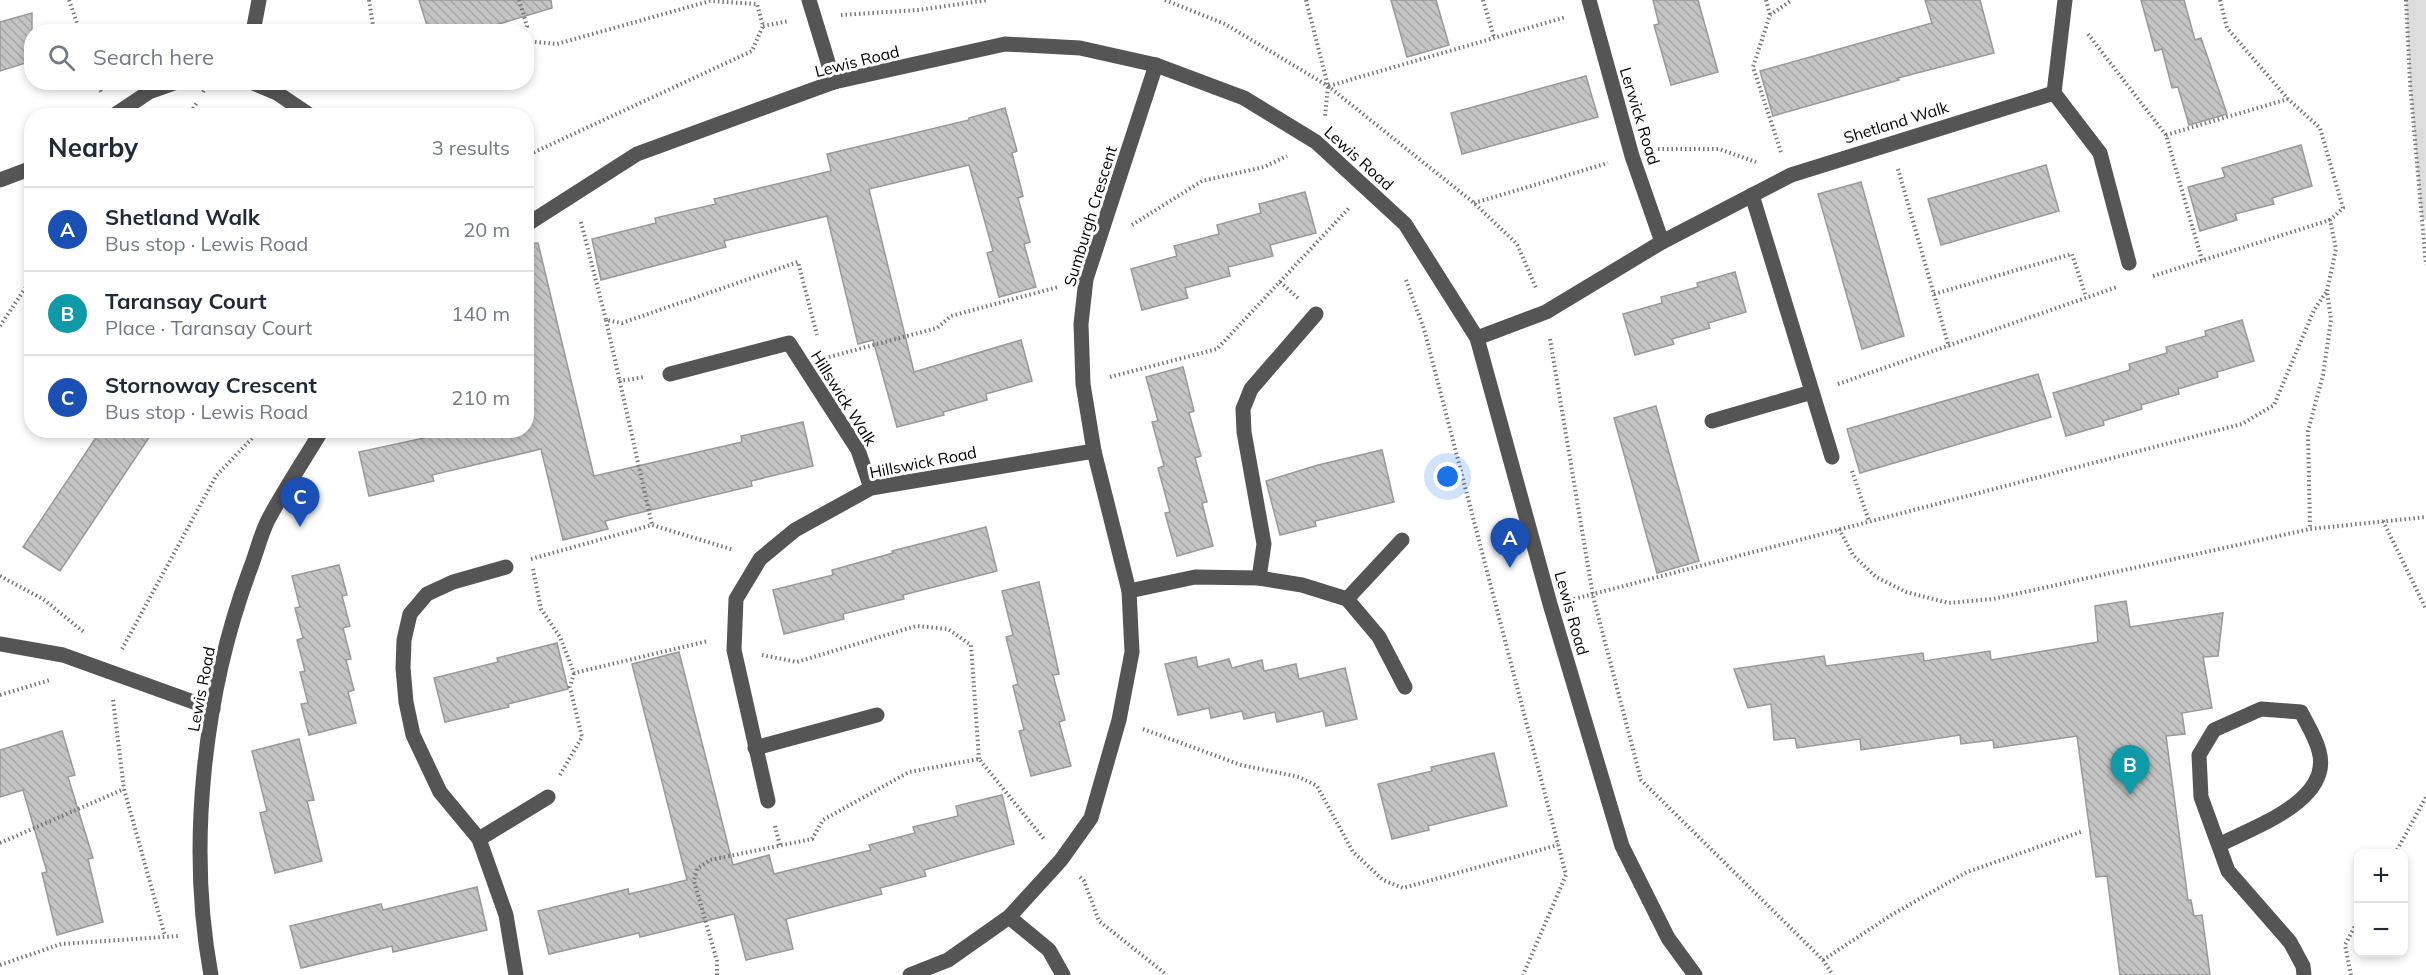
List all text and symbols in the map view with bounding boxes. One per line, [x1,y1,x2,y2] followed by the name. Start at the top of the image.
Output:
[24,24,534,90] search box
[45,41,78,74] icon: search
[813,41,901,81] street label: Lewis Road
[93,43,214,71] text: Search here
[1616,65,1664,167] street label: Lerwick Road
[1841,96,1952,147] street label: Shetland Walk
[1320,122,1398,194] street label: Lewis Road
[48,131,138,164] text: Nearby
[432,135,510,160] text: 3 results
[1059,143,1121,289] street label: Sumburgh Crescent
[105,203,260,231] text: Shetland Walk
[60,217,75,242] text: A
[463,217,510,242] text: 20 m
[105,231,308,256] text: Bus stop · Lewis Road
[105,287,267,315] text: Taransay Court
[61,301,74,326] text: B
[451,301,510,326] text: 140 m
[105,315,312,340] text: Place · Taransay Court
[807,347,882,450] street label: Hillswick Walk
[105,371,317,399] text: Stornoway Crescent
[61,385,74,410] text: C
[451,385,510,410] text: 210 m
[105,399,308,424] text: Bus stop · Lewis Road
[868,442,978,482] street label: Hillswick Road
[1433,462,1462,491] your location
[280,478,320,527] pin: C
[1490,518,1530,568] pin: A
[1550,569,1594,657] street label: Lewis Road
[183,645,219,733] street label: Lewis Road
[2110,746,2150,795] pin: B
[2354,849,2408,957] map controls
[2354,849,2408,903] button: +
[2354,903,2408,957] button: −

